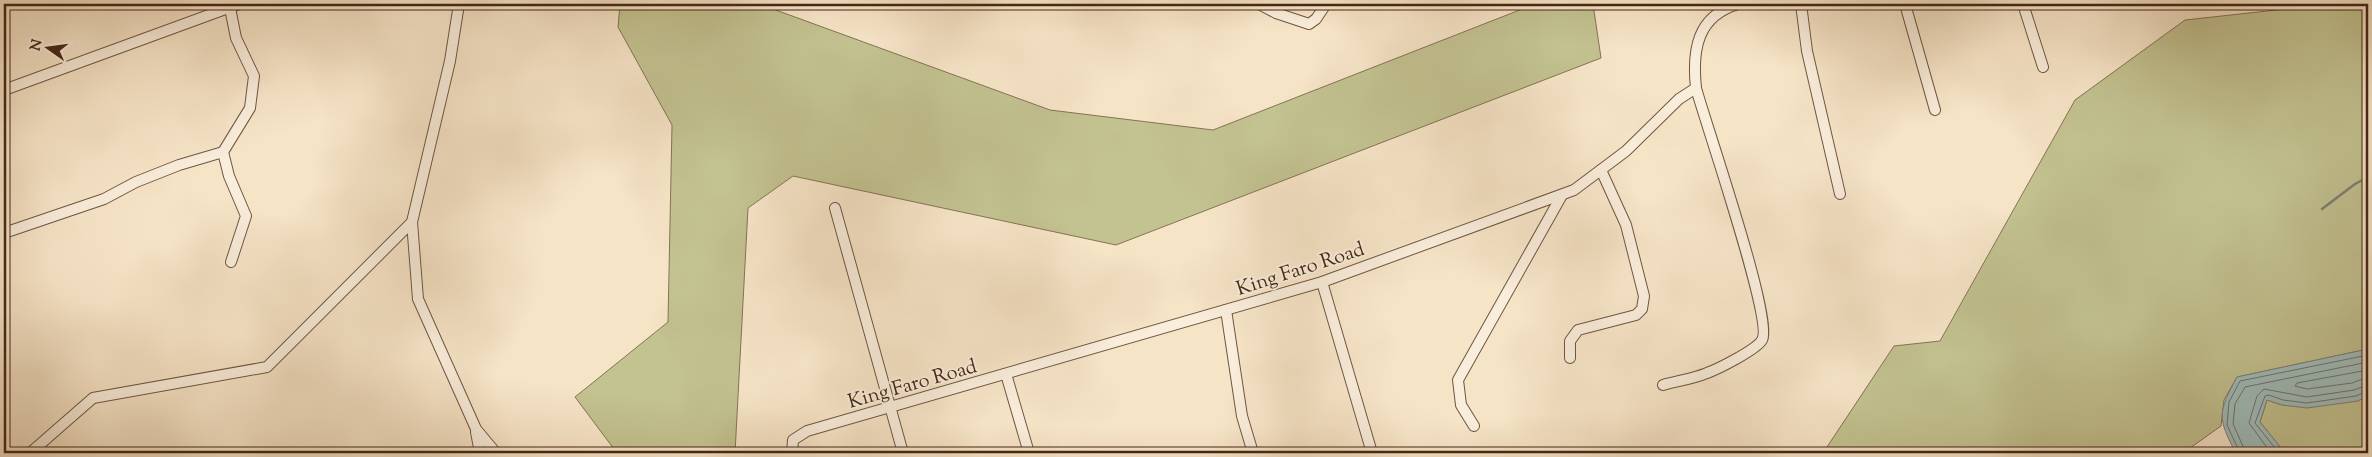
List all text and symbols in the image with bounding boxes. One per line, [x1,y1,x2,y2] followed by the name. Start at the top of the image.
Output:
[22,22,72,72] north arrow
[26,37,48,53] text: N
[1233,236,1369,305] street label: King Faro Road
[845,353,981,418] street label: King Faro Road

